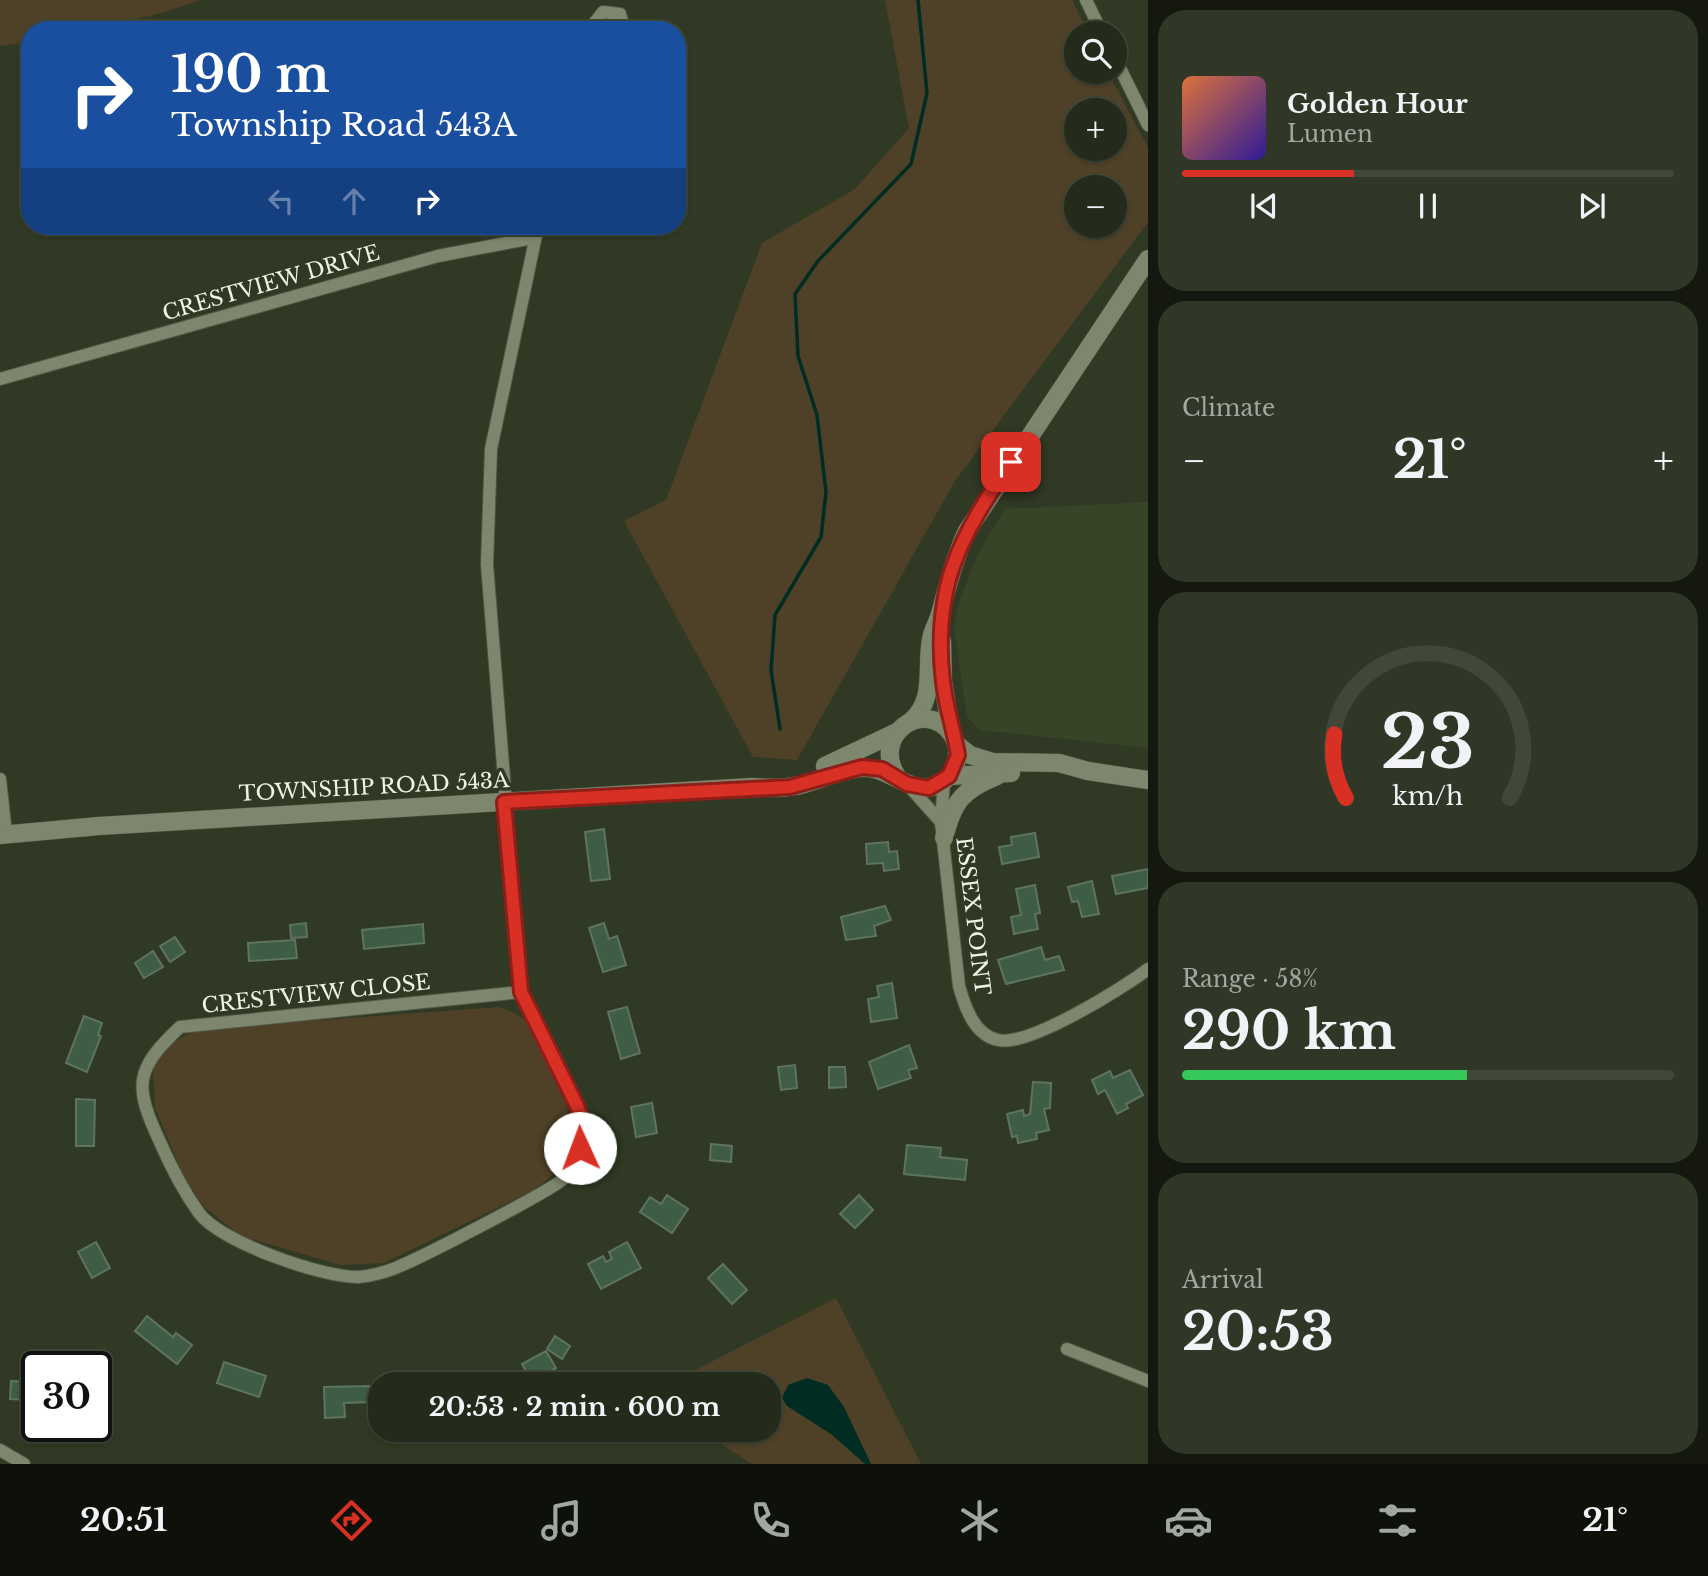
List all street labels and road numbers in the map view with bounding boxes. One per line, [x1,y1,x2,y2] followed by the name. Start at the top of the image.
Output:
[160,240,382,326] street label: CRESTVIEW DRIVE
[238,767,511,807] street label: TOWNSHIP ROAD 543A
[950,836,996,997] street label: ESSEX POINT
[200,969,432,1019] street label: CRESTVIEW CLOSE

